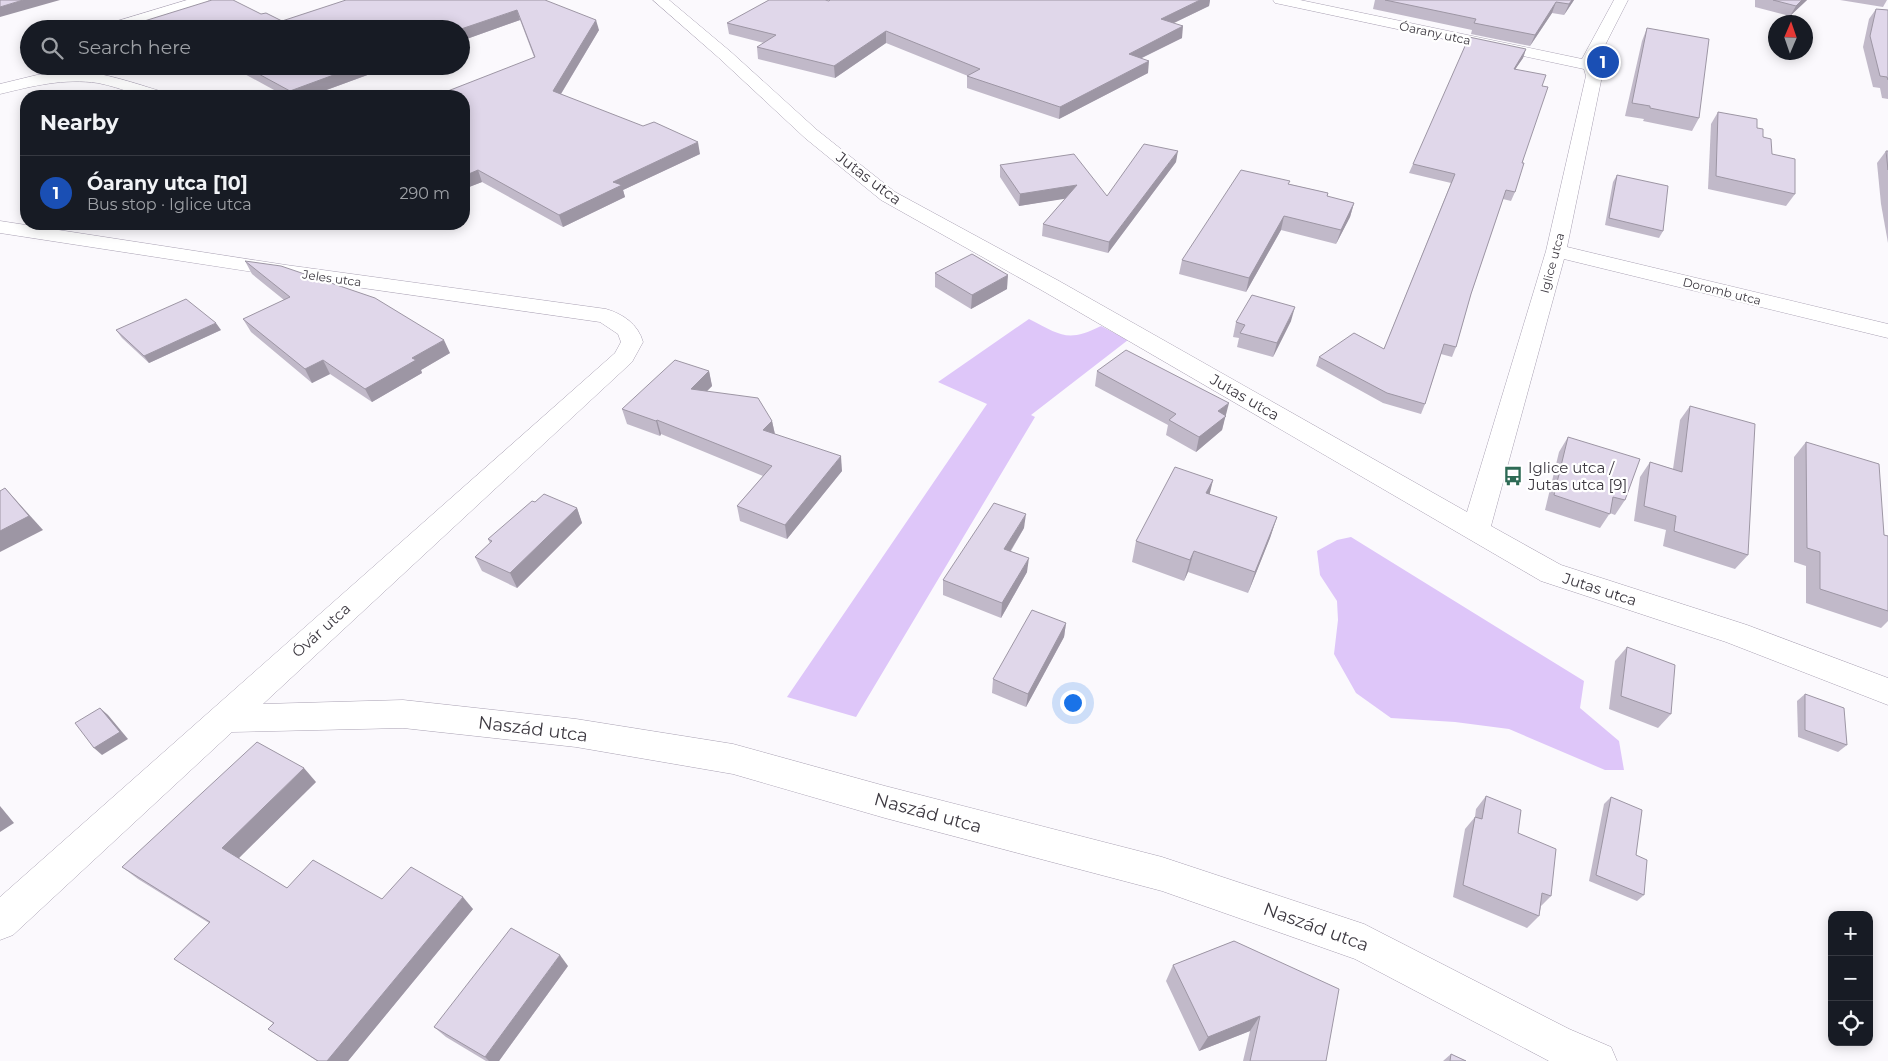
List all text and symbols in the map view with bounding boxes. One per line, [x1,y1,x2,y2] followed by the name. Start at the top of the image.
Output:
[1768,15,1813,60] north arrow
[1398,18,1472,48] street label: Óarany utca
[20,20,470,75] search box
[38,34,66,62] icon: search
[78,36,191,59] text: Search here
[1587,43,1619,81] pin: 1
[40,110,119,135] text: Nearby
[832,147,905,209] street label: Jutas utca
[87,172,248,195] text: Óarany utca [10]
[53,184,59,203] text: 1
[399,184,450,203] text: 290 m
[87,195,252,214] text: Bus stop · Iglice utca
[1537,231,1567,295] street label: Iglice utca
[301,266,362,290] street label: Jeles utca
[1681,274,1763,308] street label: Doromb utca
[1206,369,1283,424] street label: Jutas utca
[1527,458,1627,494] place label: Iglice utca / Jutas utca [9]
[1502,465,1524,487] bus stop icon: Iglice utca / Jutas utca [9]
[1560,568,1639,610] street label: Jutas utca
[288,599,354,661] street label: Óvár utca
[1060,690,1086,716] your location
[477,711,589,747] street label: Naszád utca
[872,788,984,838] street label: Naszád utca
[1260,898,1372,956] street label: Naszád utca
[1828,911,1873,1046] map controls
[1828,911,1873,956] button: +
[1828,956,1873,1001] button: −
[1828,1001,1873,1046] button: locate

